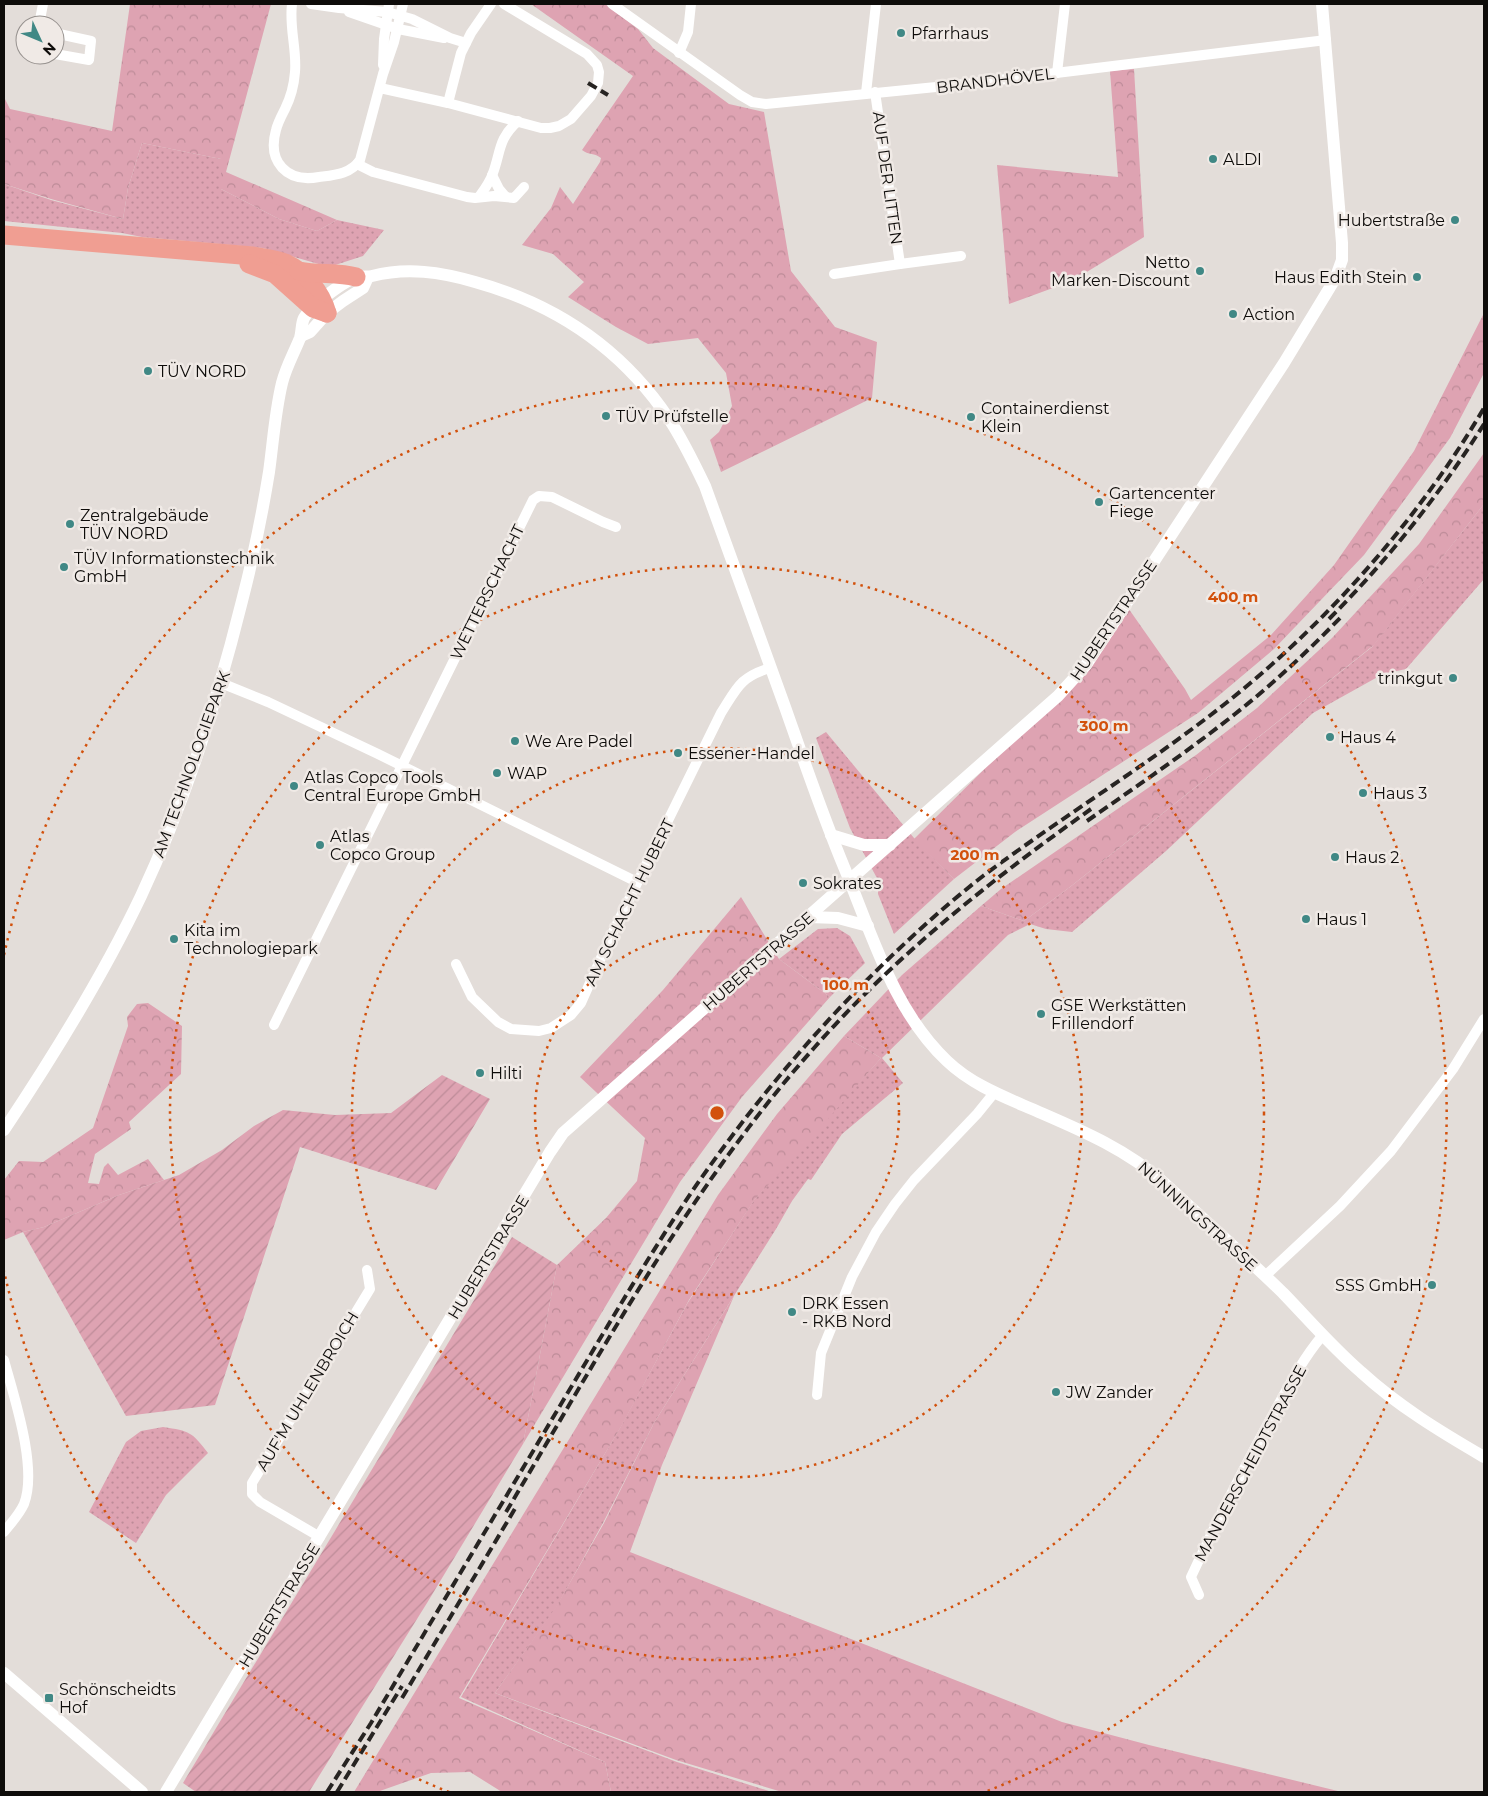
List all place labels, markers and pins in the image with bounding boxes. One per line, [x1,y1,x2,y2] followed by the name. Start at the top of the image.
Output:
[911,24,989,43] place label: Pfarrhaus
[895,27,907,39] marker: Pfarrhaus
[1223,150,1262,169] place label: ALDI
[1207,153,1219,165] marker: ALDI
[1338,211,1445,230] place label: Hubertstraße
[1449,214,1461,226] marker: Hubertstraße
[1051,253,1191,290] place label: Netto Marken-Discount
[1194,265,1206,277] marker: Netto Marken-Discount
[1274,268,1407,287] place label: Haus Edith Stein
[1411,271,1423,283] marker: Haus Edith Stein
[1243,305,1295,324] place label: Action
[1227,308,1239,320] marker: Action
[158,361,246,381] place label: TÜV NORD
[142,365,154,377] marker: TÜV NORD
[981,399,1110,436] place label: Containerdienst Klein
[616,406,729,426] place label: TÜV Prüfstelle
[600,410,612,422] marker: TÜV Prüfstelle
[965,411,977,423] marker: Containerdienst Klein
[1109,484,1216,521] place label: Gartencenter Fiege
[1093,496,1105,508] marker: Gartencenter Fiege
[80,506,209,543] place label: Zentralgebäude TÜV NORD
[64,518,76,530] marker: Zentralgebäude TÜV NORD
[74,548,275,586] place label: TÜV Informationstechnik GmbH
[58,561,70,573] marker: TÜV Informationstechnik GmbH
[1378,669,1443,688] place label: trinkgut
[1447,672,1459,684] marker: trinkgut
[1340,728,1396,747] place label: Haus 4
[1324,731,1336,743] marker: Haus 4
[525,732,633,751] place label: We Are Padel
[509,735,521,747] marker: We Are Padel
[688,744,815,763] place label: Essener-Handel
[672,747,684,759] marker: Essener-Handel
[507,764,547,783] place label: WAP
[491,767,503,779] marker: WAP
[304,768,481,805] place label: Atlas Copco Tools Central Europe GmbH
[288,780,300,792] marker: Atlas Copco Tools Central Europe GmbH
[1373,784,1427,803] place label: Haus 3
[1357,787,1369,799] marker: Haus 3
[330,827,435,864] place label: Atlas Copco Group
[314,839,326,851] marker: Atlas Copco Group
[1345,848,1399,867] place label: Haus 2
[1329,851,1341,863] marker: Haus 2
[813,874,881,893] place label: Sokrates
[797,877,809,889] marker: Sokrates
[1316,910,1367,929] place label: Haus 1
[1300,913,1312,925] marker: Haus 1
[184,921,318,958] place label: Kita im Technologiepark
[168,933,180,945] marker: Kita im Technologiepark
[1051,996,1187,1033] place label: GSE Werkstätten Frillendorf
[1035,1008,1047,1020] marker: GSE Werkstätten Frillendorf
[490,1064,522,1083] place label: Hilti
[474,1067,486,1079] marker: Hilti
[708,1104,726,1122] centre of rings
[1335,1276,1422,1295] place label: SSS GmbH
[1426,1279,1438,1291] marker: SSS GmbH
[802,1294,892,1331] place label: DRK Essen - RKB Nord
[786,1306,798,1318] marker: DRK Essen - RKB Nord
[1065,1383,1154,1402] place label: JW Zander
[1050,1386,1062,1398] marker: JW Zander
[59,1680,176,1717] place label: Schönscheidts Hof
[43,1692,55,1704] marker: Schönscheidts Hof

